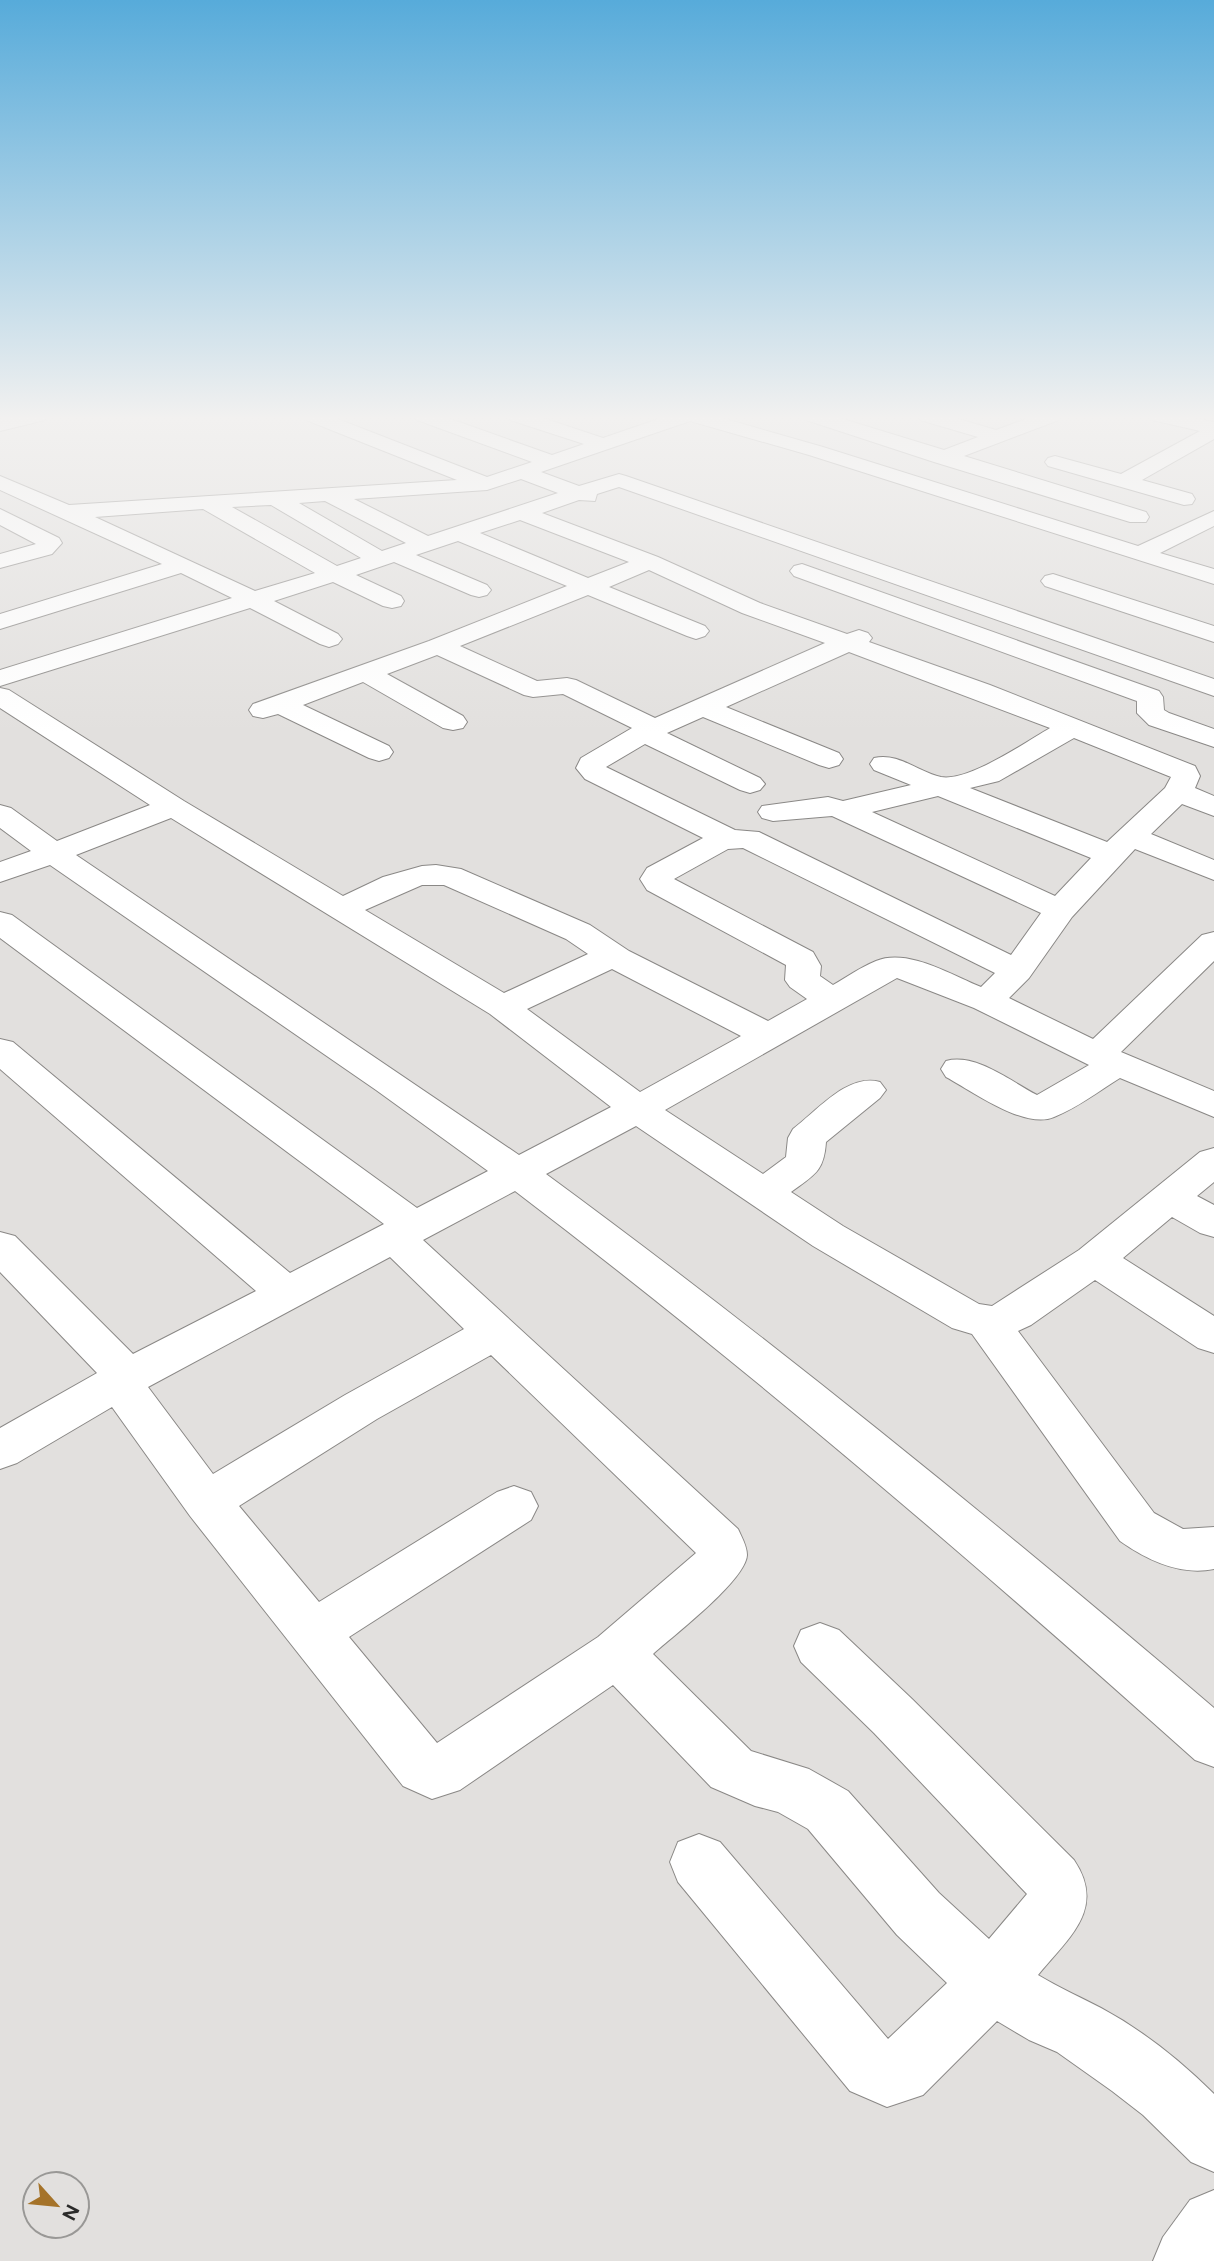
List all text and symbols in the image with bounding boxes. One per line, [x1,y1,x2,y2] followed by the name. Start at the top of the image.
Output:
[21,2170,91,2240] north arrow
[57,2201,84,2224] text: N

